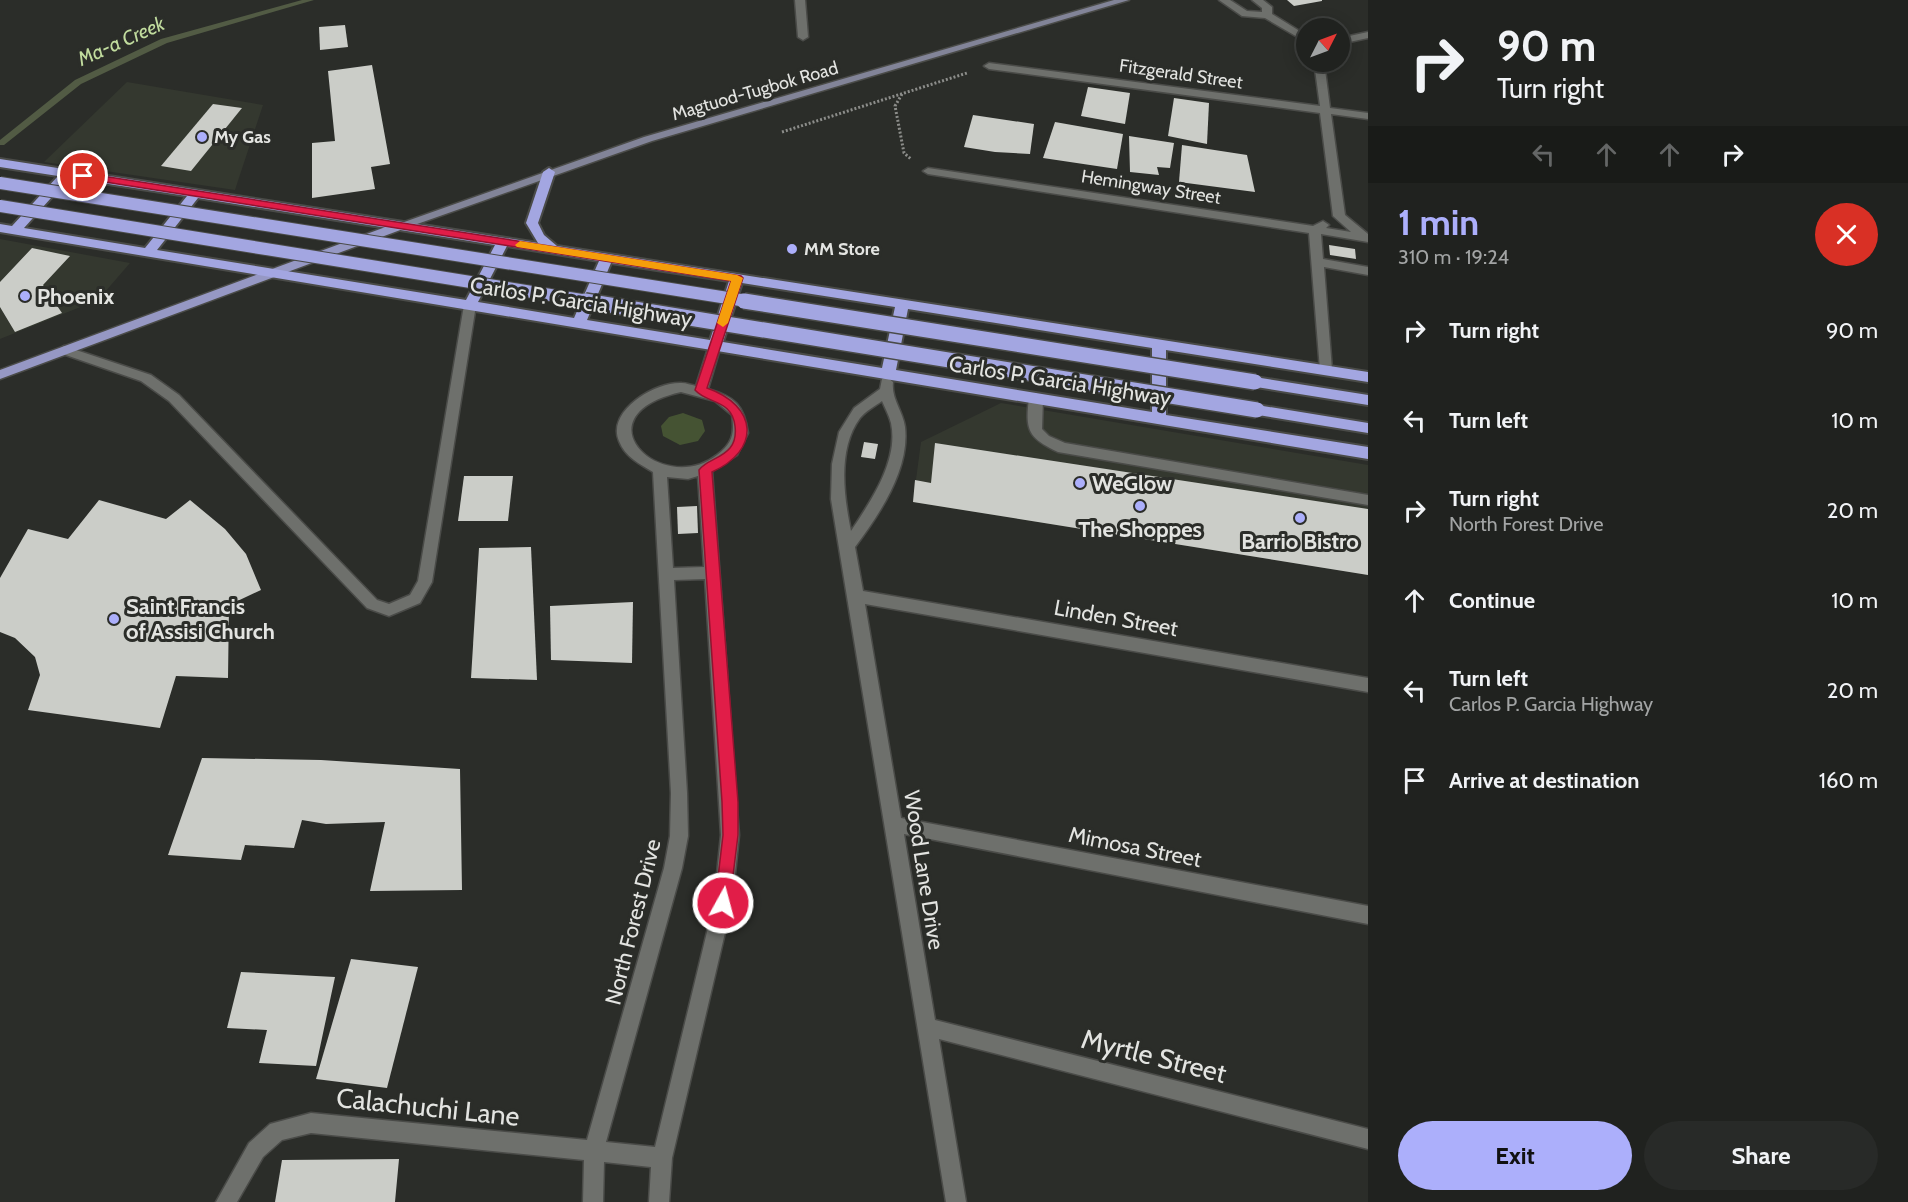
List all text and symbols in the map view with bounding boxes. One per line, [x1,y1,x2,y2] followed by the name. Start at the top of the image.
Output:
[73,11,170,71] water label: Ma-a Creek
[1296,18,1350,72] north arrow
[1296,18,1350,72] map controls
[1497,20,1596,72] text: 90 m
[1398,24,1476,102] icon: right
[1118,54,1244,94] street label: Fitzgerald Street
[669,57,841,125] street label: Magtuod-Tugbok Road
[1497,72,1604,105] text: Turn right
[214,126,271,148] place label: My Gas
[195,130,209,144] marker: My Gas
[1527,138,1560,171] icon: left
[1590,138,1623,171] icon: ahead
[1653,138,1686,171] icon: ahead
[1716,138,1749,171] icon: right
[57,150,108,201] pin
[66,159,99,192] icon: arrive
[1080,165,1222,209] street label: Hemingway Street
[1398,200,1479,244] text: 1 min
[1815,203,1878,266] button: close
[804,238,880,260] place label: MM Store
[785,242,799,256] marker: MM Store
[1398,245,1509,269] text: 310 m · 19:24
[468,271,694,333] street label: Carlos P. Garcia Highway
[37,283,114,310] place label: Phoenix
[18,289,32,303] marker: Phoenix
[1398,314,1431,347] icon: right
[1449,317,1539,344] text: Turn right
[1826,317,1878,344] text: 90 m
[947,350,1173,412] street label: Carlos P. Garcia Highway
[1398,404,1431,437] icon: left
[1449,407,1528,434] text: Turn left
[1831,407,1878,434] text: 10 m
[1092,470,1172,497] place label: WeGlow
[1073,476,1087,490] marker: WeGlow
[1449,485,1539,512] text: Turn right
[1398,494,1431,527] icon: right
[1827,497,1878,524] text: 20 m
[1133,499,1147,513] marker: The Shoppes
[1293,511,1307,525] marker: Barrio Bistro
[1449,512,1603,536] text: North Forest Drive
[1078,516,1202,543] place label: The Shoppes
[1241,528,1359,555] place label: Barrio Bistro
[1398,584,1431,617] icon: ahead
[1449,587,1535,614] text: Continue
[1831,587,1878,614] text: 10 m
[126,593,275,645] place label: Saint Francis of Assisi Church
[1052,594,1181,642] street label: Linden Street
[107,612,121,626] marker: Saint Francis of Assisi Church
[1449,665,1528,692] text: Turn left
[1398,674,1431,707] icon: left
[1827,677,1878,704] text: 20 m
[1449,692,1653,716] text: Carlos P. Garcia Highway
[1398,764,1431,797] icon: arrive
[1449,767,1639,794] text: Arrive at destination
[1819,767,1878,794] text: 160 m
[898,788,950,952] street label: Wood Lane Drive
[1066,821,1204,873] street label: Mimosa Street
[599,836,667,1008] street label: North Forest Drive
[691,871,755,935] position arrow
[1078,1022,1230,1090] street label: Myrtle Street
[335,1081,521,1133] street label: Calachuchi Lane
[1398,1121,1632,1190] button: Exit
[1644,1121,1878,1190] button: Share

